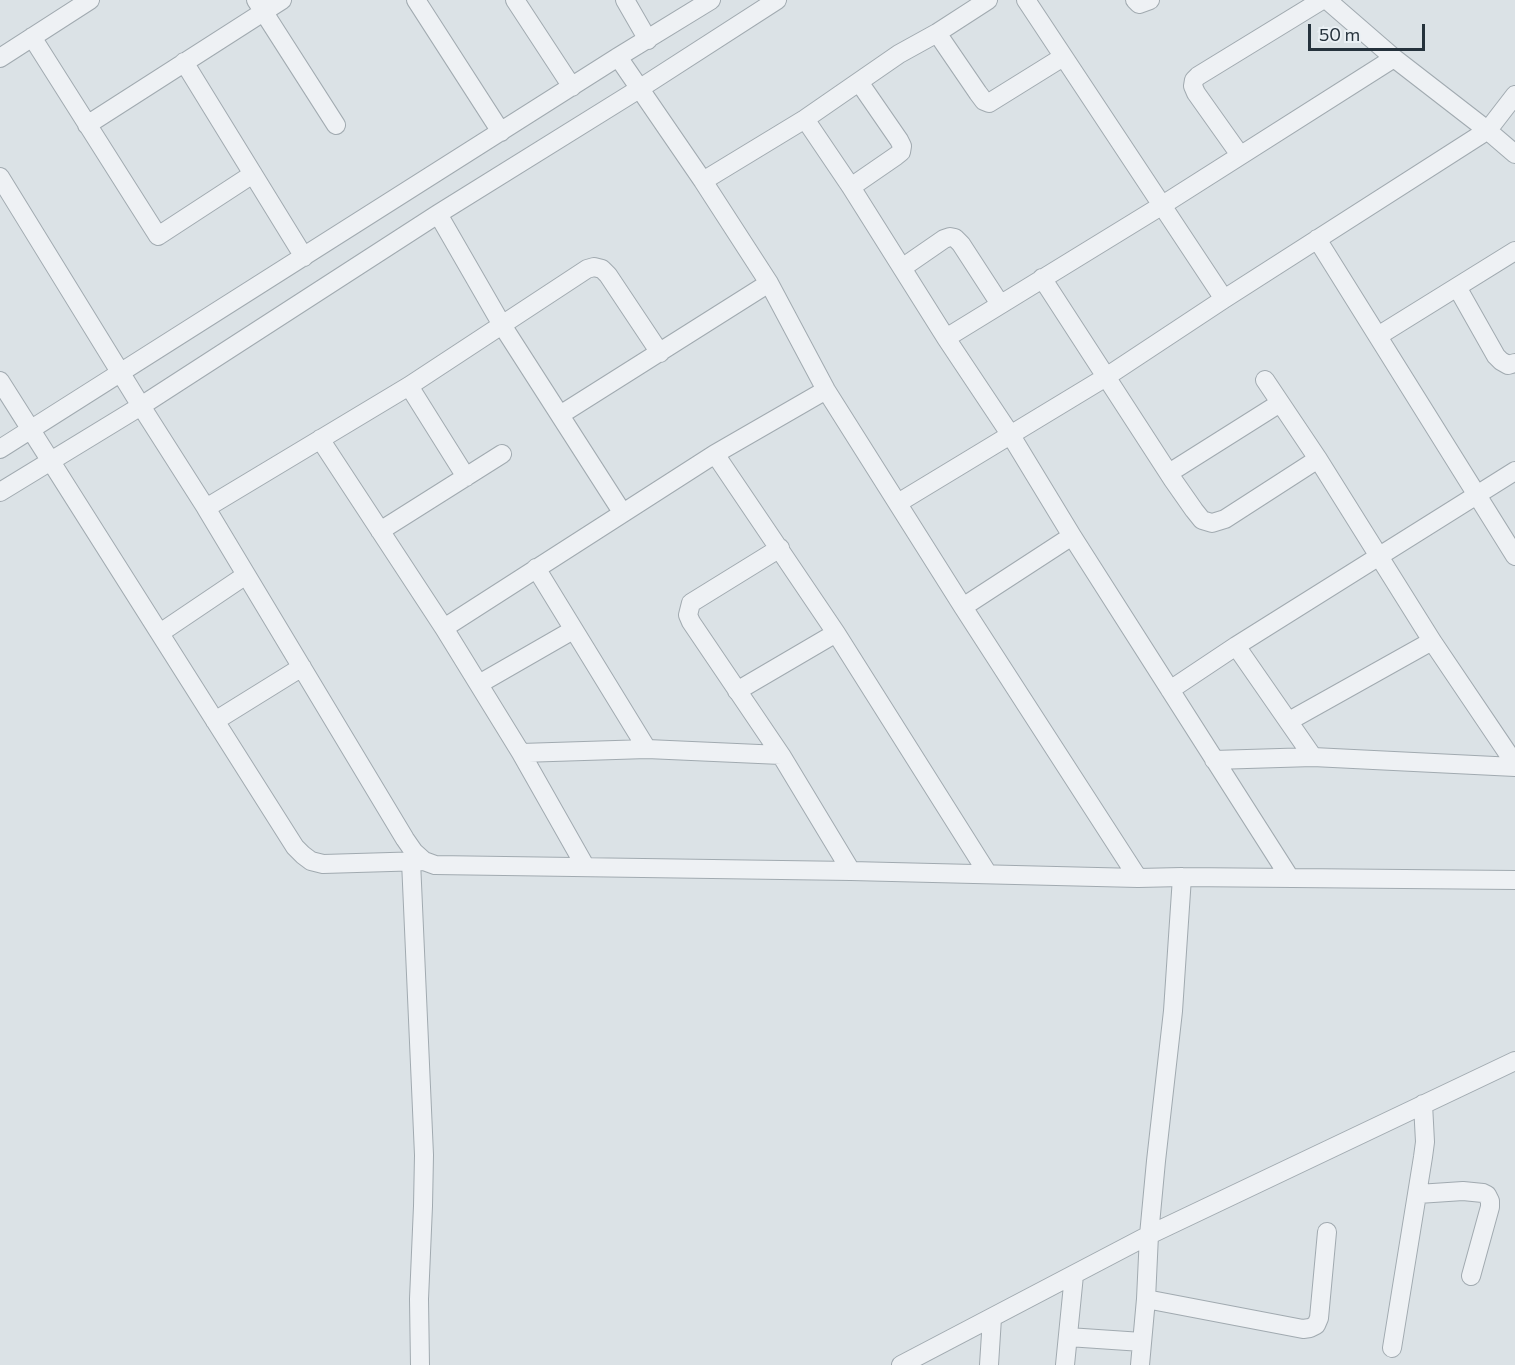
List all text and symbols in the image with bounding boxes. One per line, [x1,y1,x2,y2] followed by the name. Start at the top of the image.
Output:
[1311,12,1428,50] scale bar
[1319,23,1360,45] text: 50 m

